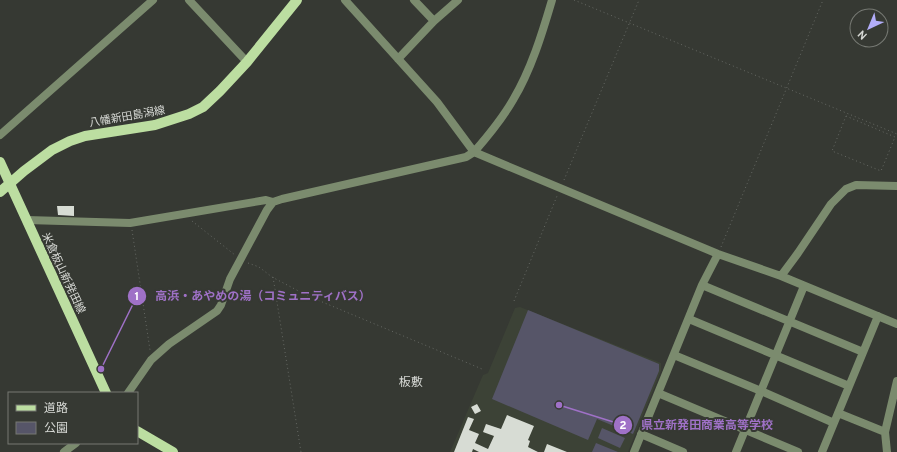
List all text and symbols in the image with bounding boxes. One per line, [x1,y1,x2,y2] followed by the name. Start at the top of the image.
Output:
[849,8,889,48] north arrow
[855,27,870,42] text: N
[88,103,166,131] street label: 八幡新田島潟線
[38,231,88,316] street label: 米倉板山新発田線
[127,284,379,308] callout: 高浜・あやめの湯（コミュニティバス）
[135,289,139,305] text: 1
[155,289,371,305] text: 高浜・あやめの湯（コミュニティバス）
[399,375,423,391] district label: 板敷
[8,392,138,444] legend
[44,401,68,417] text: 道路
[613,413,781,437] callout: 県立新発田商業高等学校
[619,418,627,434] text: 2
[641,418,773,434] text: 県立新発田商業高等学校
[44,421,68,437] text: 公園

